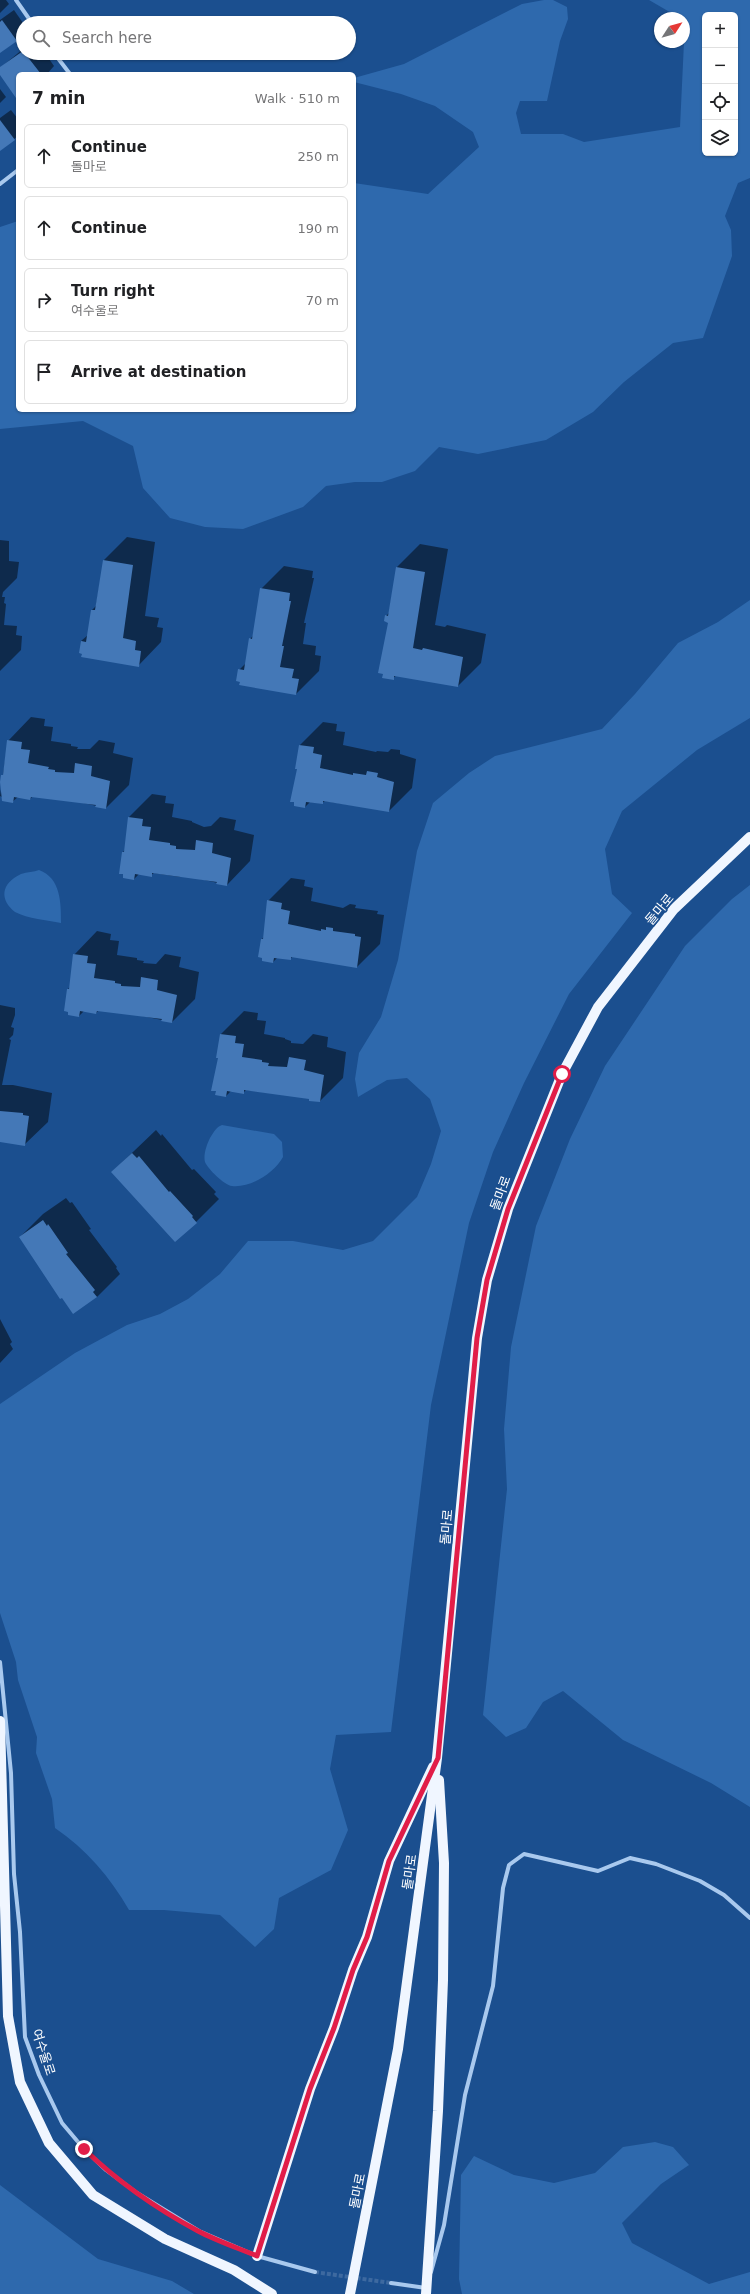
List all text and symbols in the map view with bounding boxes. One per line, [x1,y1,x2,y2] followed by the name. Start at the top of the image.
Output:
[654,12,690,48] north arrow
[702,12,738,156] map controls
[702,12,738,48] button: +
[16,16,356,60] search box
[30,27,52,49] icon: search
[62,29,152,47] text: Search here
[702,48,738,84] button: −
[702,84,738,120] button: locate
[32,88,85,108] text: 7 min
[255,91,340,106] text: Walk · 510 m
[702,120,738,156] button: layers
[71,138,147,156] text: Continue
[33,145,55,167] icon: ahead
[297,149,339,164] text: 250 m
[71,159,107,174] text: 돌마로
[33,217,55,239] icon: ahead
[71,219,147,237] text: Continue
[297,221,339,236] text: 190 m
[71,282,155,300] text: Turn right
[33,289,55,311] icon: right
[306,293,339,308] text: 70 m
[71,303,119,318] text: 여수울로
[33,361,55,383] icon: arrive
[71,363,246,381] text: Arrive at destination
[642,891,677,928] street label: 돌마로
[553,1065,571,1083] route start
[487,1174,514,1213] street label: 돌마로
[437,1508,456,1546] street label: 돌마로
[400,1853,419,1891] street label: 돌마로
[29,2027,58,2077] street label: 여수울로
[75,2140,93,2158] route end
[347,2172,368,2210] street label: 돌마로

